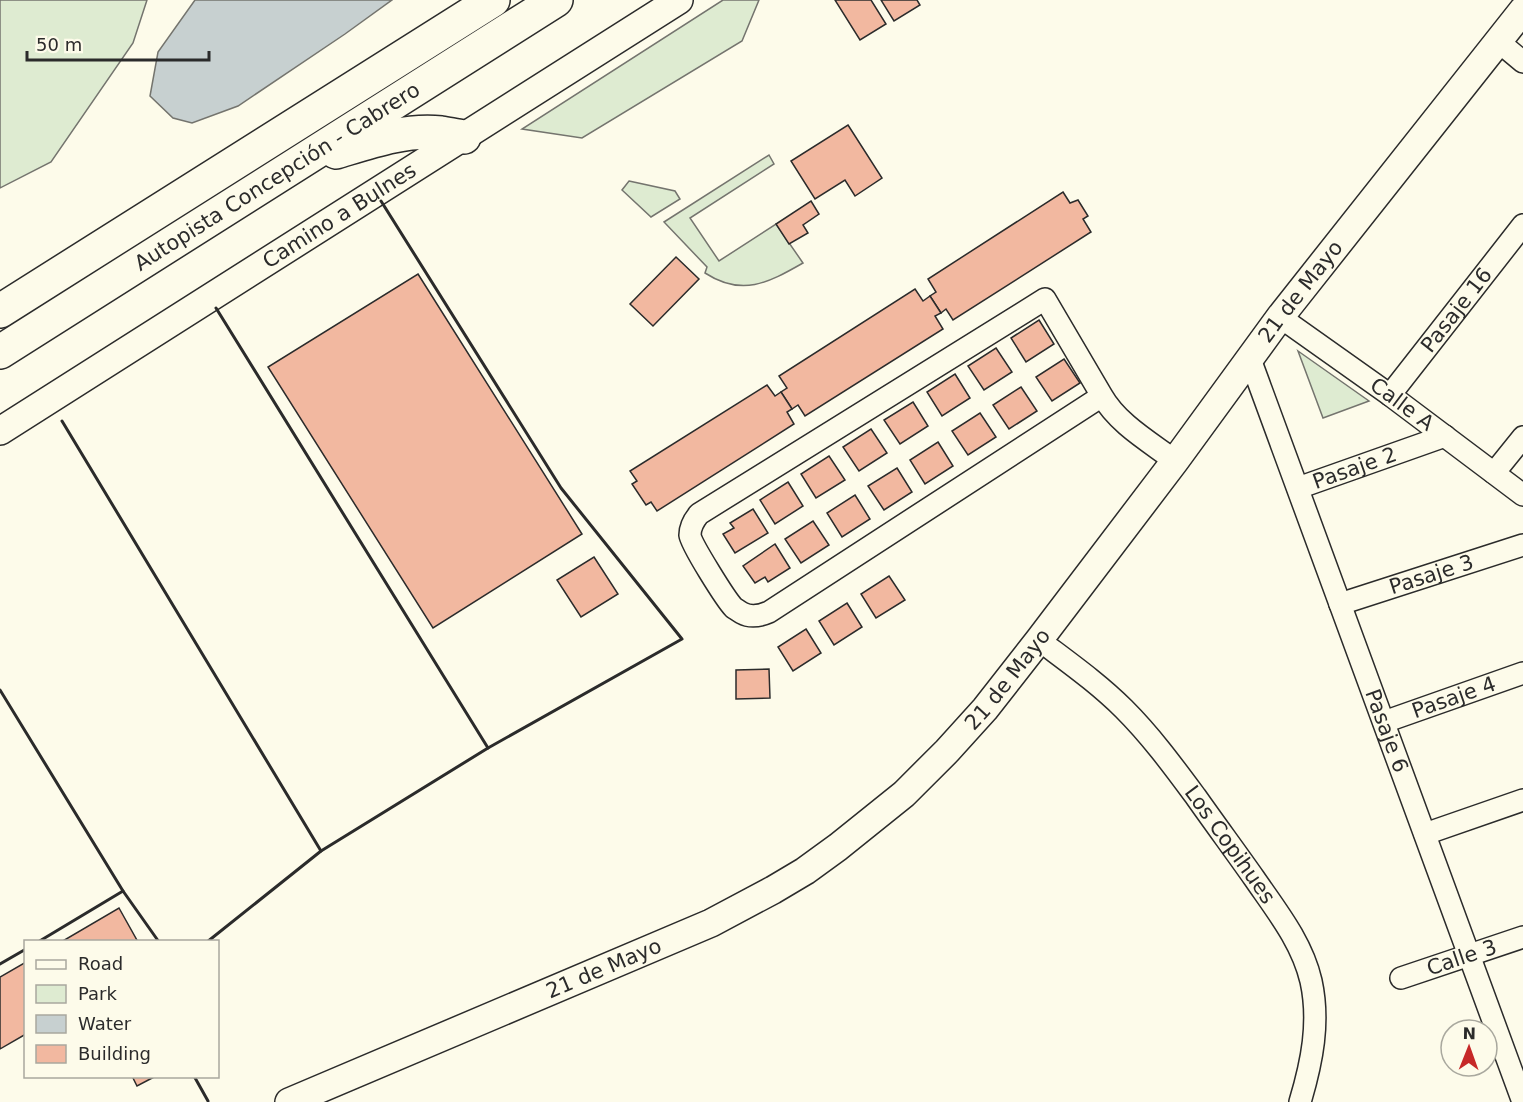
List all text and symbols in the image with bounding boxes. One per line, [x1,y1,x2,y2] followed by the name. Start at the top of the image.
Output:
[27,24,208,62] scale bar
[36,34,82,55] text: 50 m
[130,77,424,276] street label: Autopista Concepción - Cabrero
[258,158,421,273] street label: Camino a Bulnes
[1253,236,1348,347] street label: 21 de Mayo
[1416,263,1497,357] street label: Pasaje 16
[1366,373,1439,436] street label: Calle A
[1309,442,1400,494] street label: Pasaje 2
[1386,550,1477,599] street label: Pasaje 3
[960,624,1055,735] street label: 21 de Mayo
[1409,672,1499,723] street label: Pasaje 4
[1360,686,1413,776] street label: Pasaje 6
[1180,781,1280,908] street label: Los Copihues
[543,933,665,1003] street label: 21 de Mayo
[1424,935,1500,980] street label: Calle 3
[24,940,219,1078] legend
[78,953,123,974] text: Road
[78,983,117,1004] text: Park
[78,1013,132,1034] text: Water
[1439,1018,1499,1078] north arrow
[1462,1024,1476,1043] text: N
[78,1043,151,1064] text: Building

